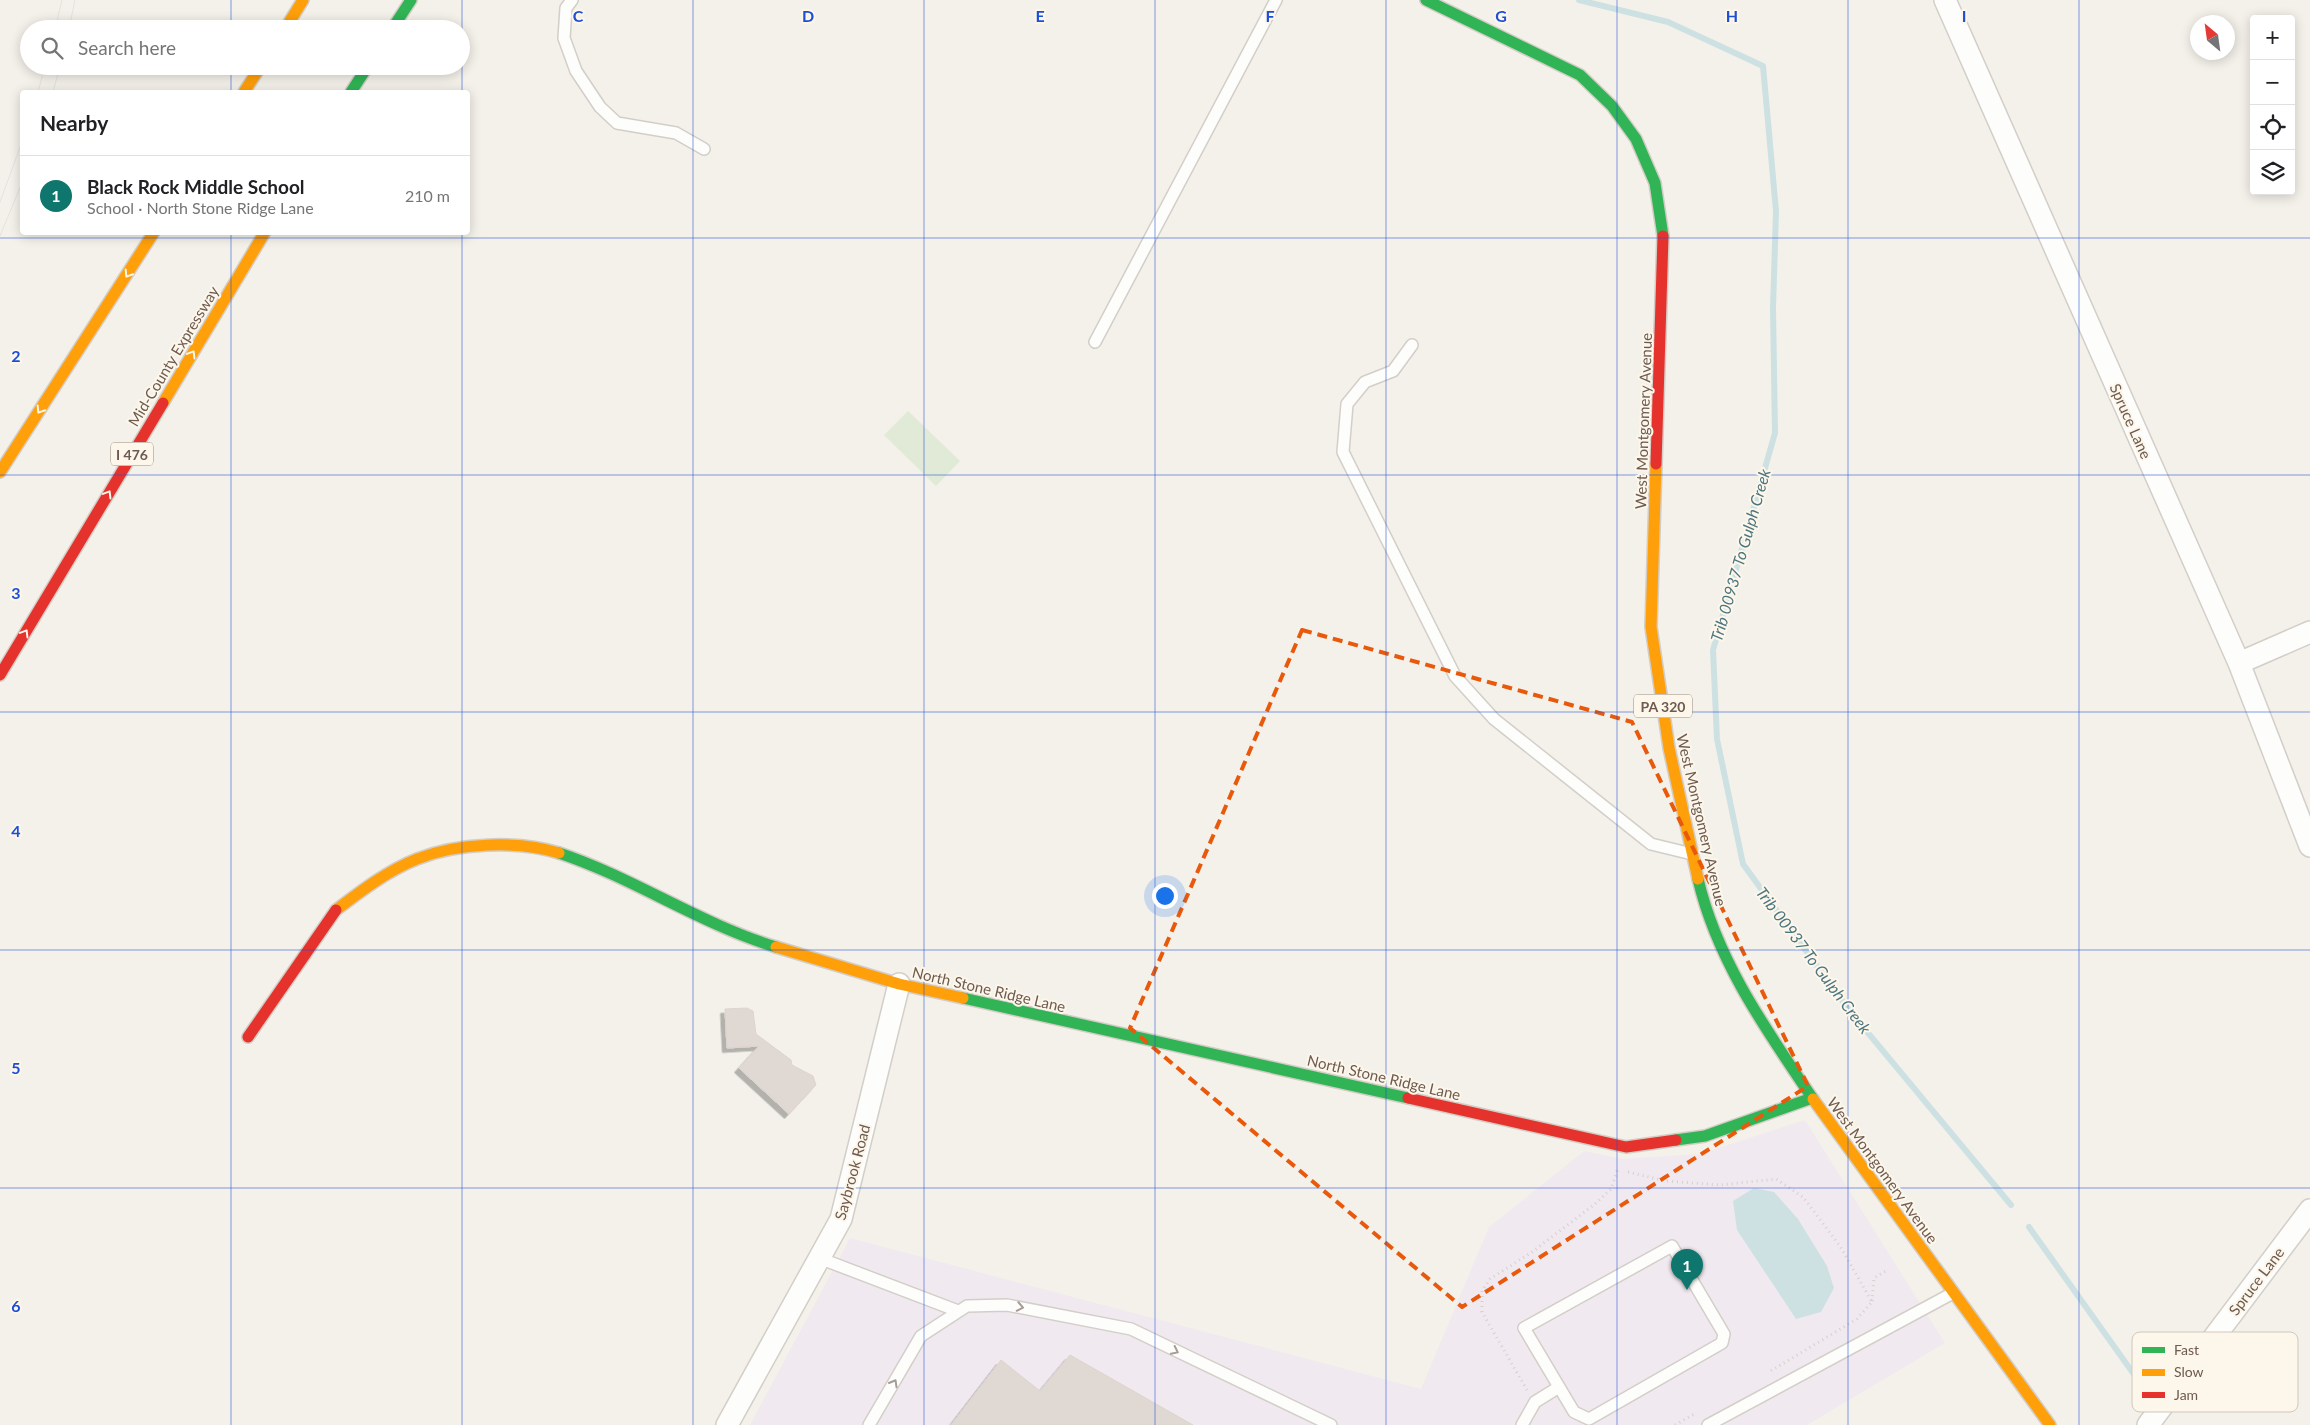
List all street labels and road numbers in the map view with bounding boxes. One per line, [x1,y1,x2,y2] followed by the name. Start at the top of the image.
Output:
[124,282,222,429] street label: Mid-County Expressway
[1631,332,1655,509] street label: West Montgomery Avenue
[2106,381,2156,461] street label: Spruce Lane
[111,442,153,466] road number: I 476
[1634,694,1692,718] road number: PA 320
[1673,732,1731,908] street label: West Montgomery Avenue
[911,963,1067,1015] street label: North Stone Ridge Lane
[1306,1051,1462,1103] street label: North Stone Ridge Lane
[1824,1093,1942,1247] street label: West Montgomery Avenue
[831,1122,873,1222] street label: Saybrook Road
[2225,1243,2287,1319] street label: Spruce Lane

